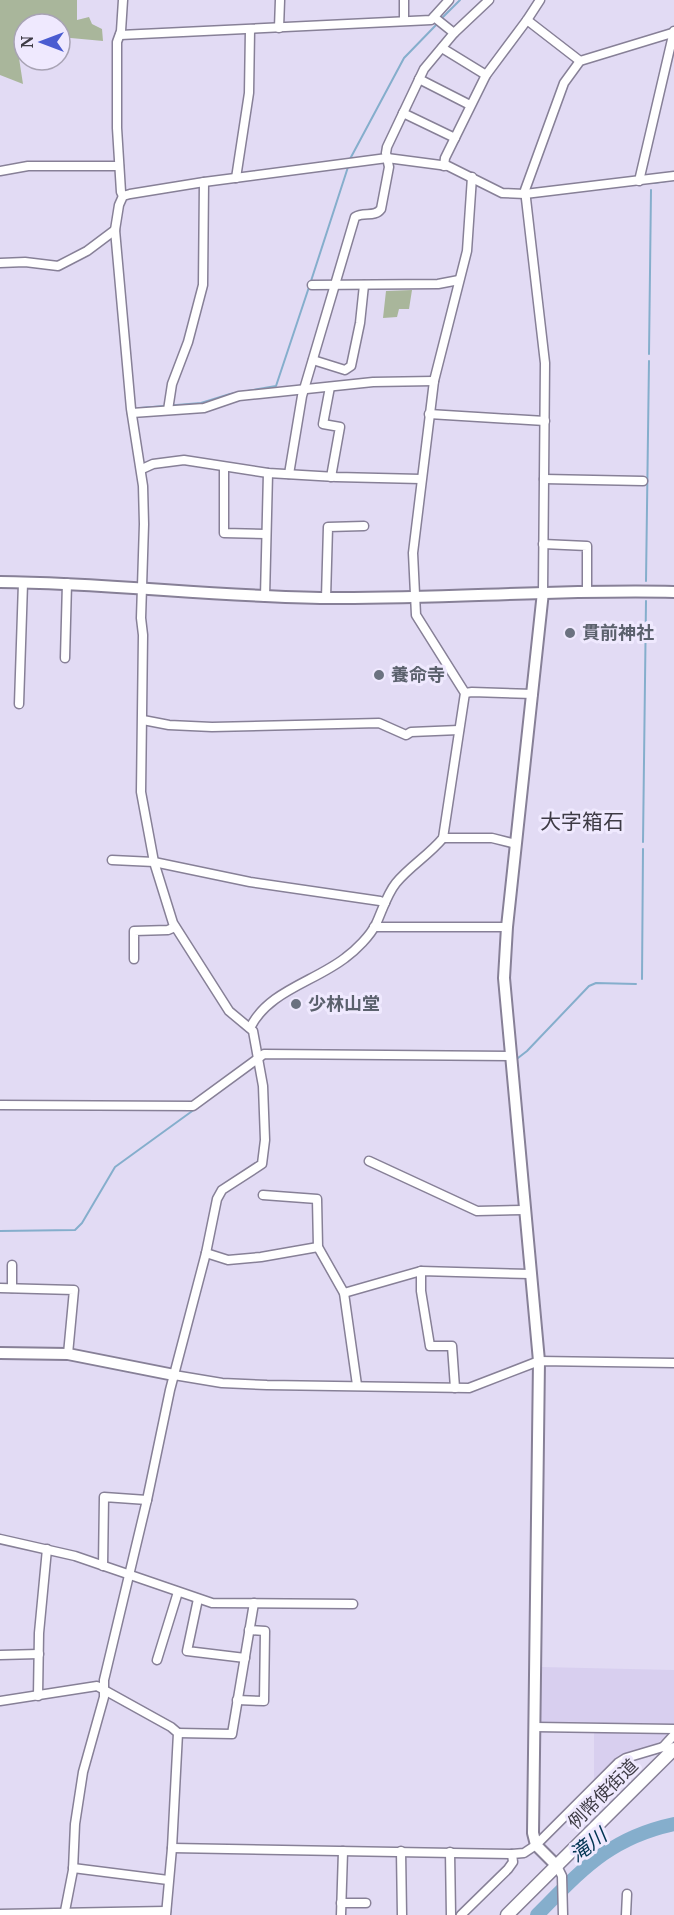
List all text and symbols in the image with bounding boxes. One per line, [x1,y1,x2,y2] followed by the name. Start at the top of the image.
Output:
[12,12,72,72] north arrow
[16,35,38,48] text: N
[582,620,654,644] place label: 貫前神社
[563,626,577,640] marker: 貫前神社
[391,662,445,686] place label: 養命寺
[372,668,386,682] marker: 養命寺
[540,807,624,835] district label: 大字箱石
[308,991,380,1015] place label: 少林山堂
[289,997,303,1011] marker: 少林山堂
[562,1753,643,1834] street label: 例幣使街道
[564,1821,613,1867] water label: 滝川

